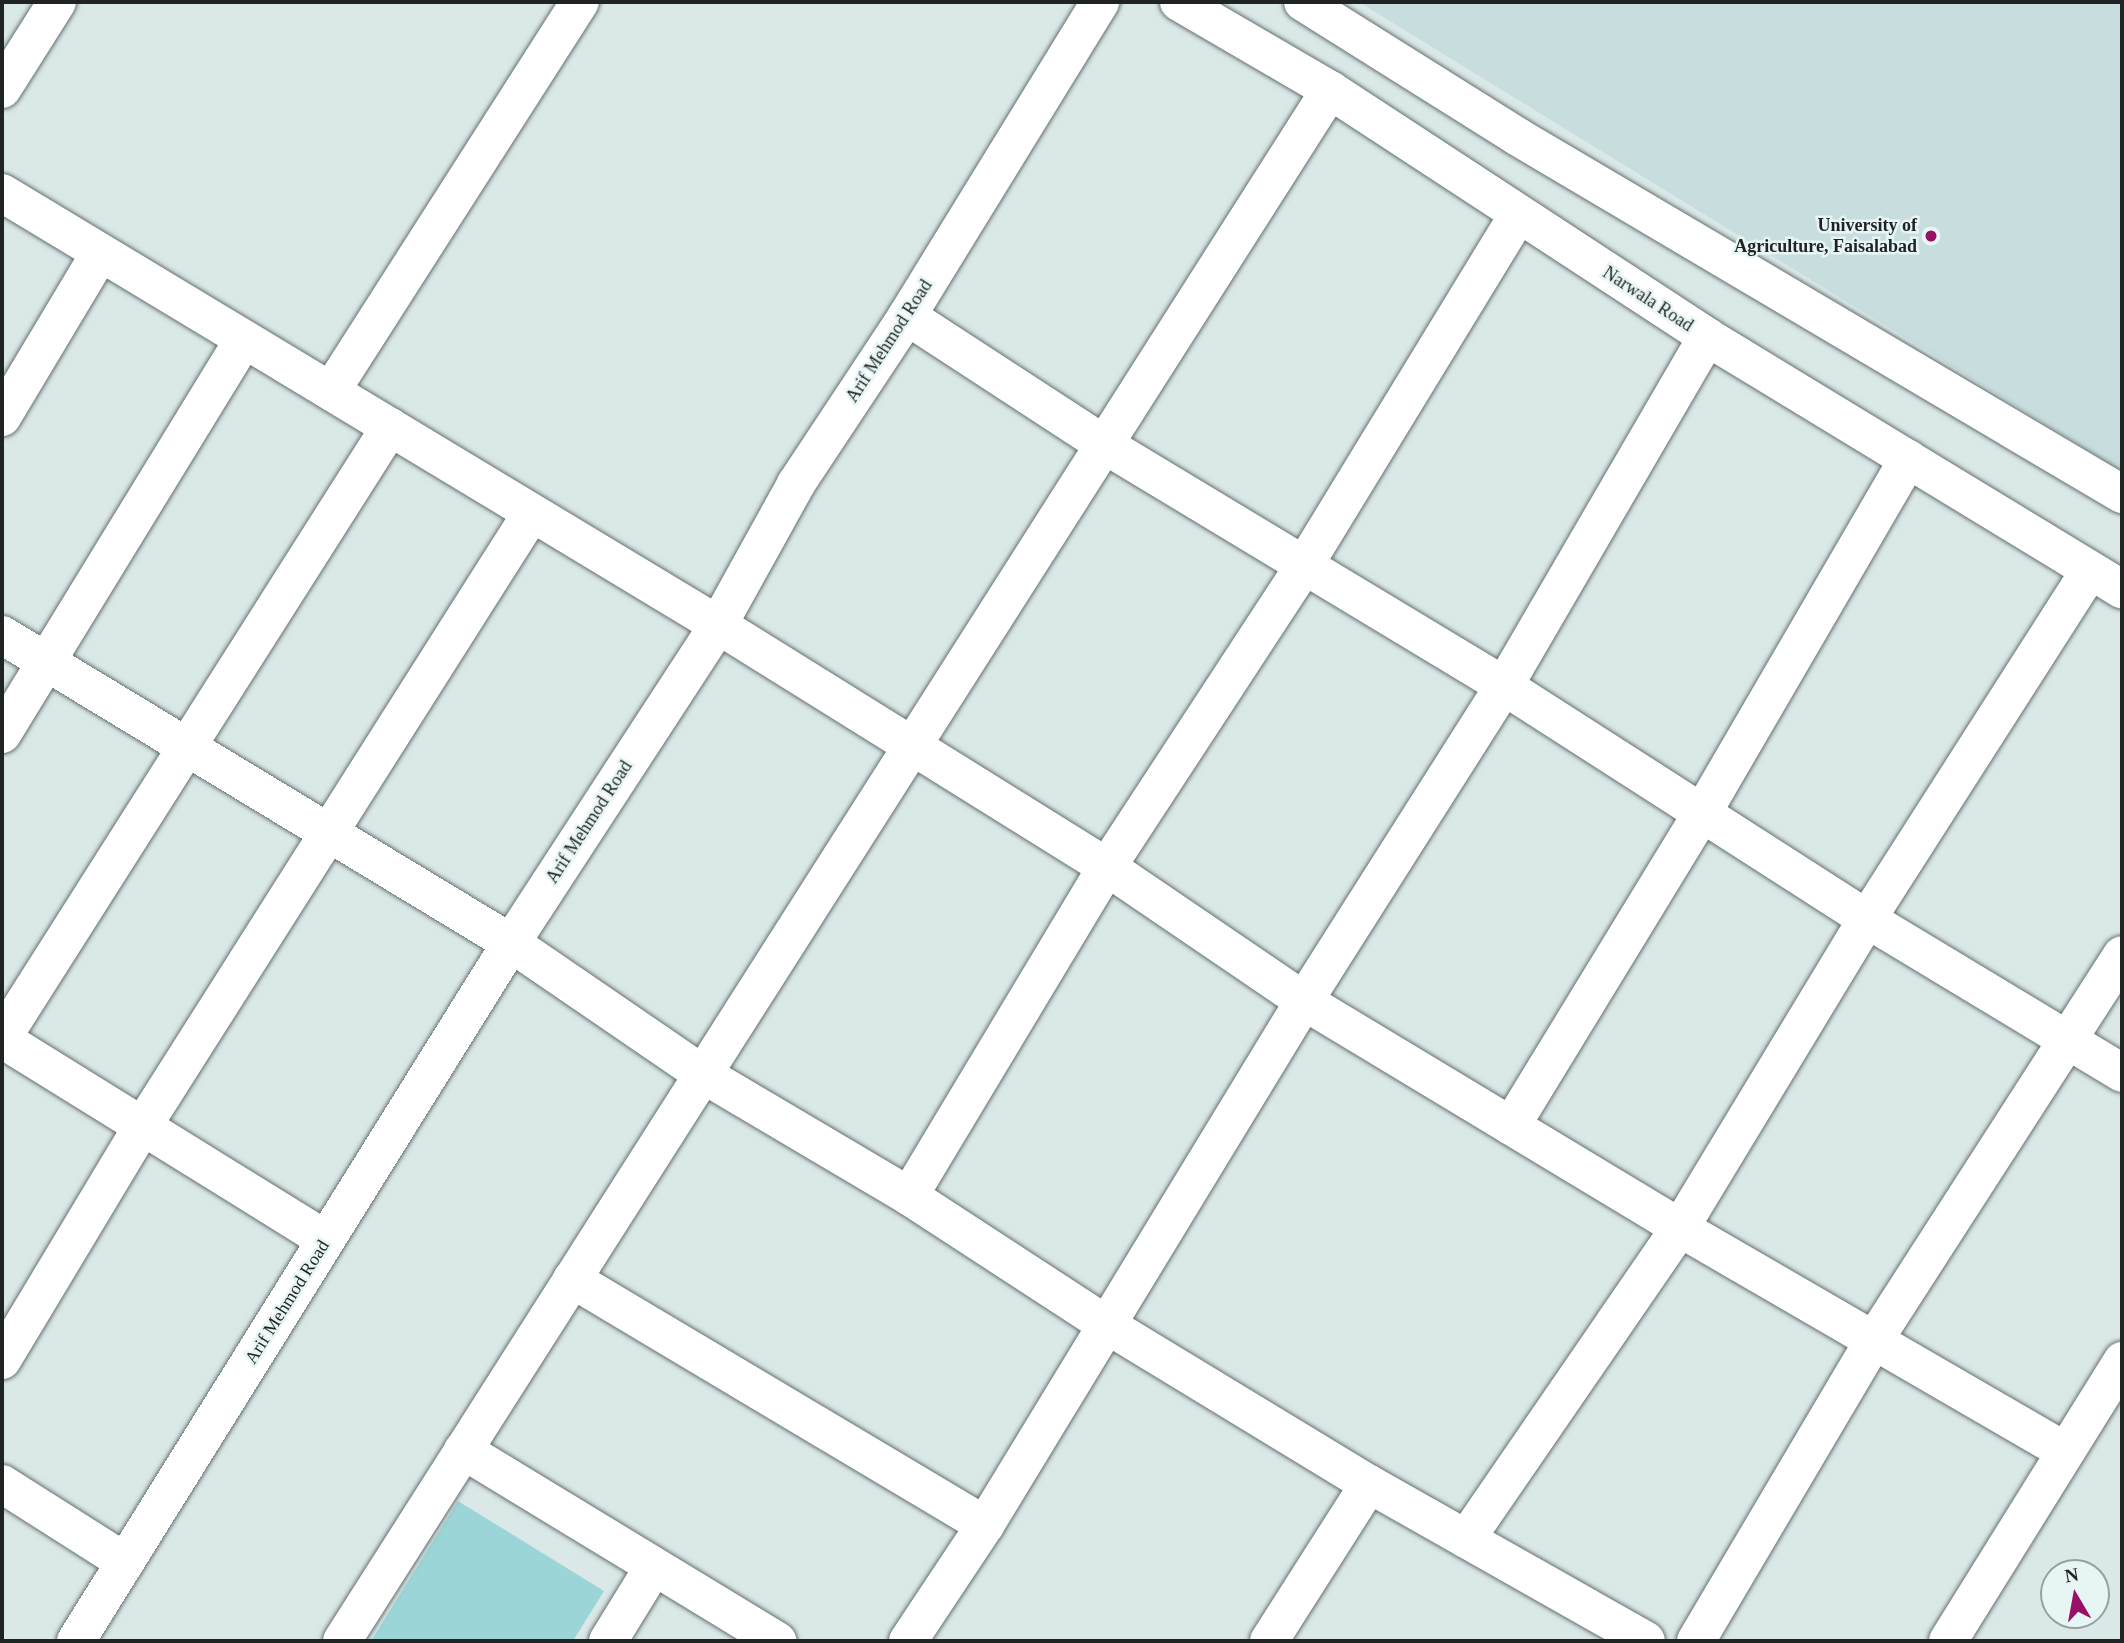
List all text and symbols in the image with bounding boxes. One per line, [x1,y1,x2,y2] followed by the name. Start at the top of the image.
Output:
[1734,215,1917,258] place label: University of Agriculture, Faisalabad
[1923,228,1939,244] marker: University of Agriculture, Faisalabad
[1599,262,1697,336] street label: Narwala Road
[841,276,937,406] street label: Arif Mehmod Road
[541,757,637,887] street label: Arif Mehmod Road
[240,1236,334,1368] street label: Arif Mehmod Road
[2040,1559,2110,1629] north arrow
[2063,1563,2080,1586] text: N

